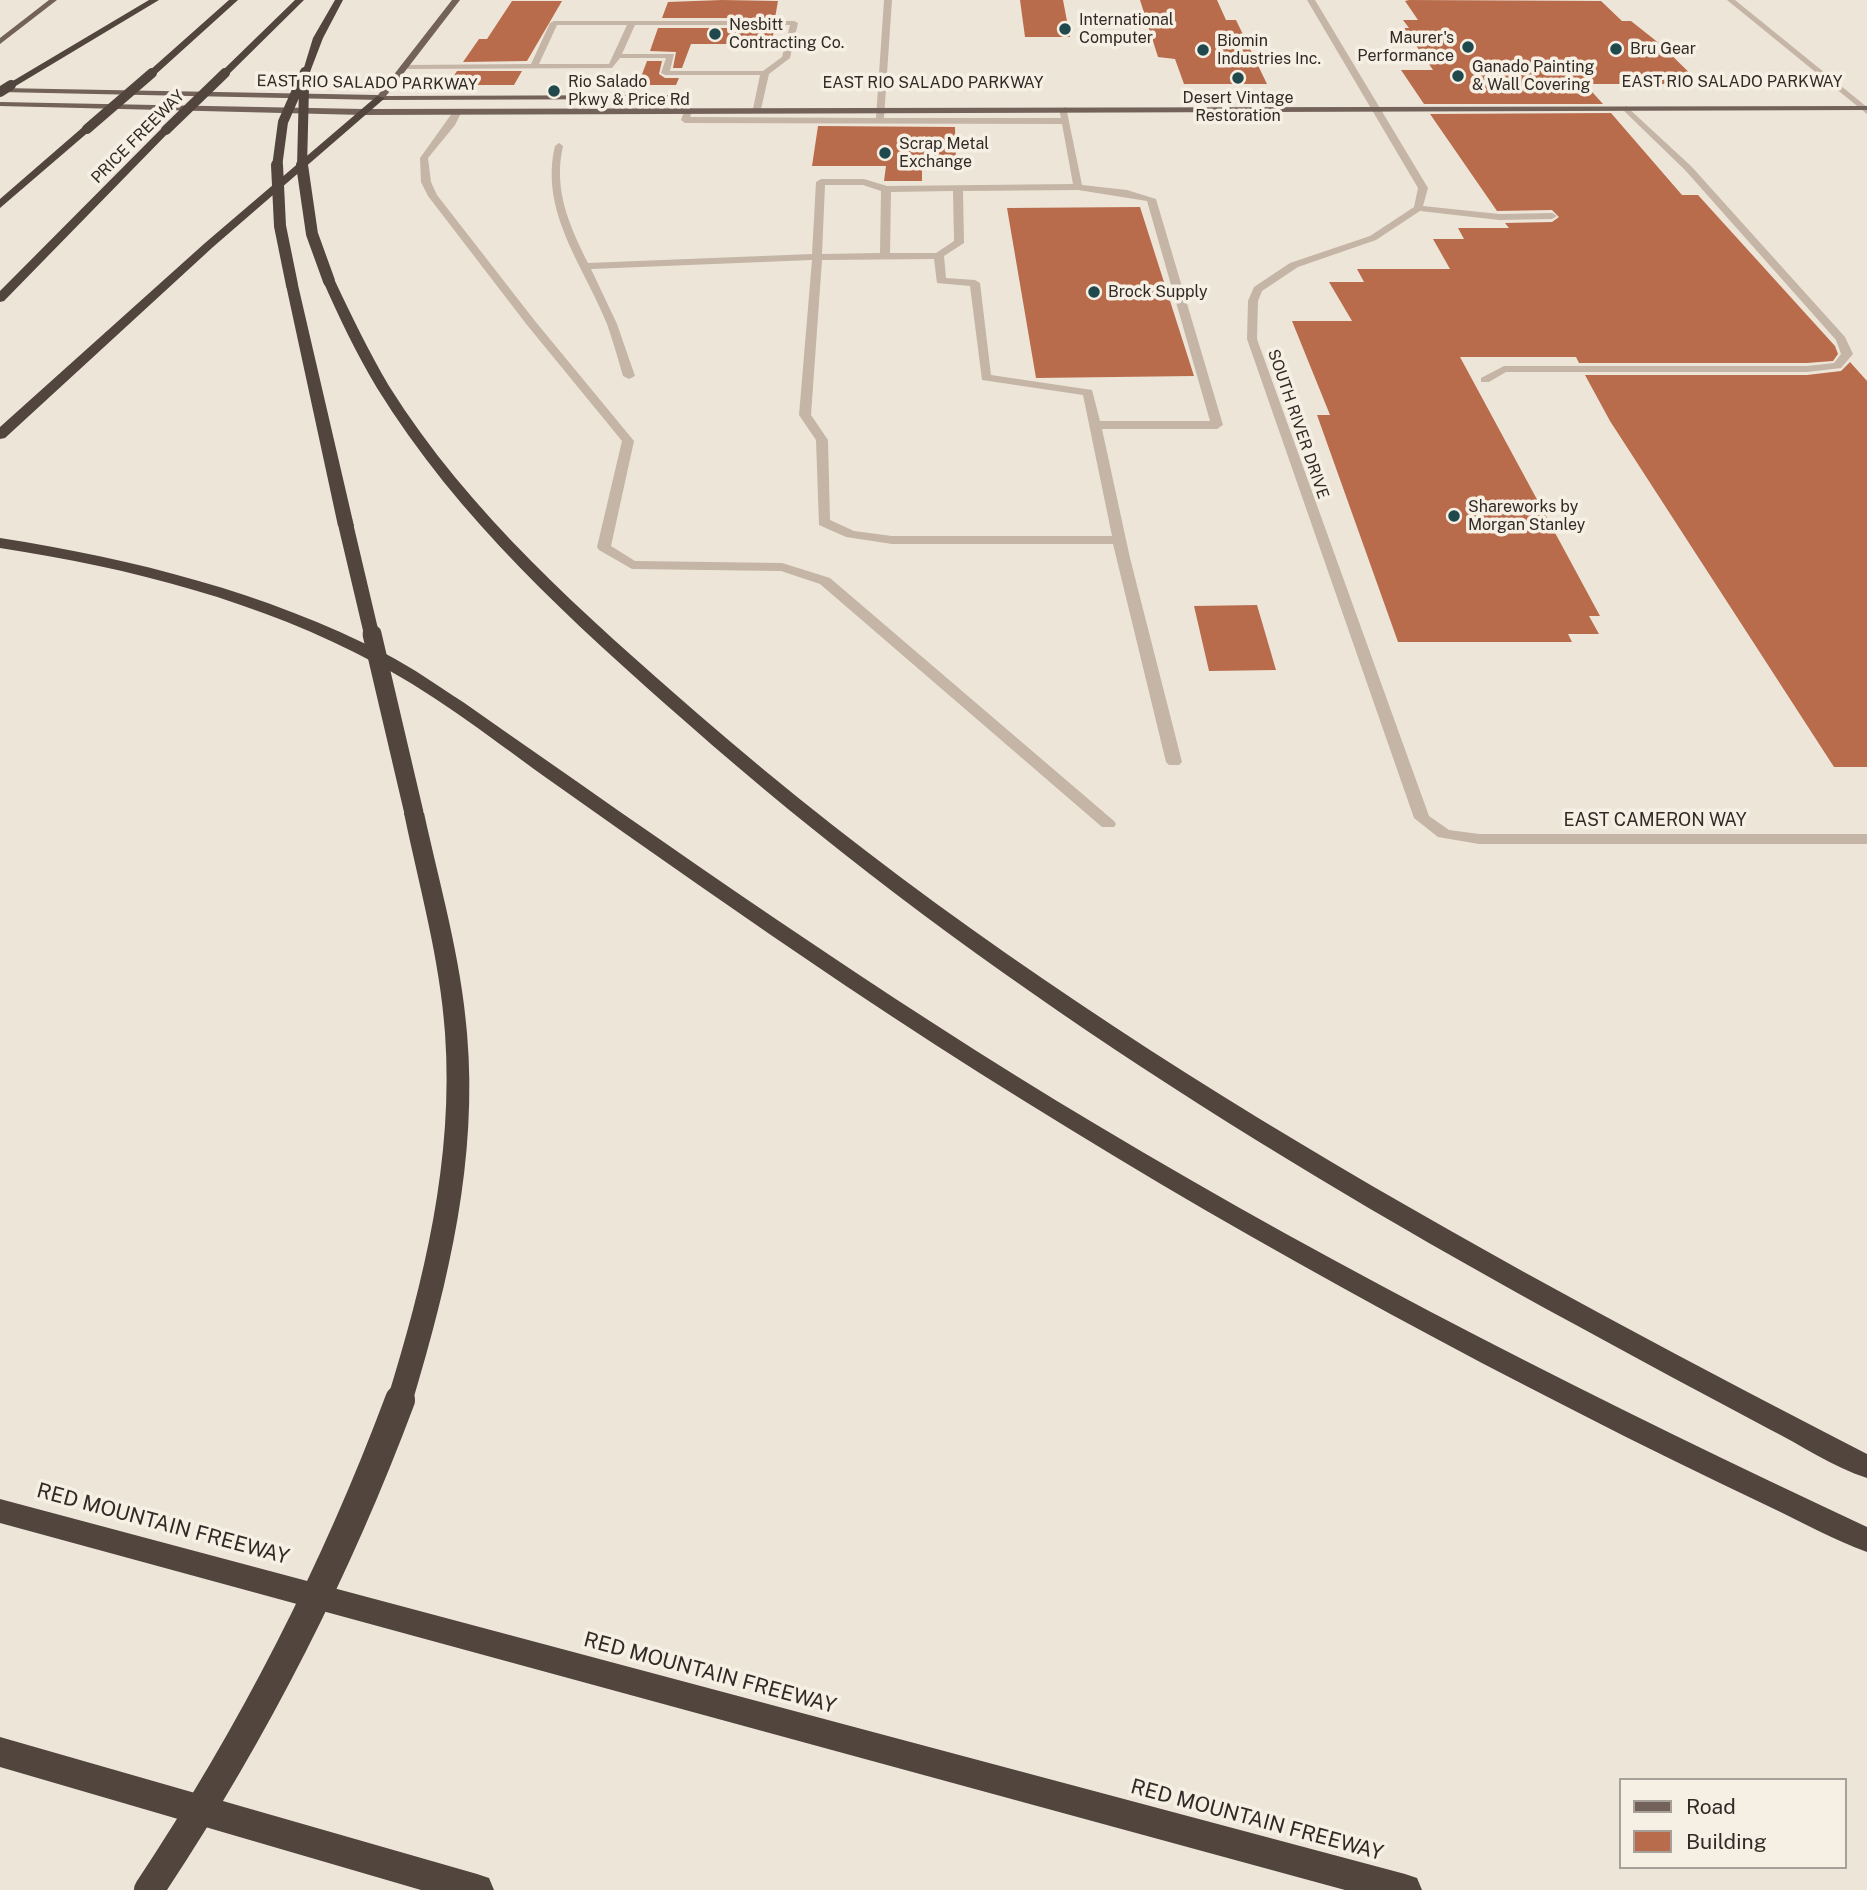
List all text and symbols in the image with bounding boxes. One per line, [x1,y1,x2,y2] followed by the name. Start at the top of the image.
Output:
[1079,10,1174,48] place label: International Computer
[729,15,844,53] place label: Nesbitt Contracting Co.
[1057,21,1073,37] marker: International Computer
[707,26,723,42] marker: Nesbitt Contracting Co.
[1357,28,1454,66] place label: Maurer's Performance
[1217,31,1321,69] place label: Biomin Industries Inc.
[1460,39,1476,55] marker: Maurer's Performance
[1630,39,1696,59] place label: Bru Gear
[1608,41,1624,57] marker: Bru Gear
[1195,42,1211,58] marker: Biomin Industries Inc.
[1472,57,1594,95] place label: Ganado Painting & Wall Covering
[1450,68,1466,84] marker: Ganado Painting & Wall Covering
[1230,70,1246,86] marker: Desert Vintage Restoration
[256,71,478,95] street label: EAST RIO SALADO PARKWAY
[568,72,690,110] place label: Rio Salado Pkwy & Price Rd
[1622,72,1842,92] street label: EAST RIO SALADO PARKWAY
[823,73,1043,93] street label: EAST RIO SALADO PARKWAY
[546,83,562,99] marker: Rio Salado Pkwy & Price Rd
[87,86,189,188] street label: PRICE FREEWAY
[1183,88,1293,126] place label: Desert Vintage Restoration
[899,134,989,172] place label: Scrap Metal Exchange
[877,145,893,161] marker: Scrap Metal Exchange
[1108,282,1208,302] place label: Brock Supply
[1086,284,1102,300] marker: Brock Supply
[1263,347,1333,501] street label: SOUTH RIVER DRIVE
[1468,497,1585,535] place label: Shareworks by Morgan Stanley
[1446,508,1462,524] marker: Shareworks by Morgan Stanley
[1563,809,1747,831] street label: EAST CAMERON WAY
[34,1478,292,1570] street label: RED MOUNTAIN FREEWAY
[581,1627,839,1719] street label: RED MOUNTAIN FREEWAY
[1128,1774,1386,1866] street label: RED MOUNTAIN FREEWAY
[1618,1778,1846,1869] legend
[1686,1794,1736,1819] text: Road
[1686,1829,1767,1854] text: Building

